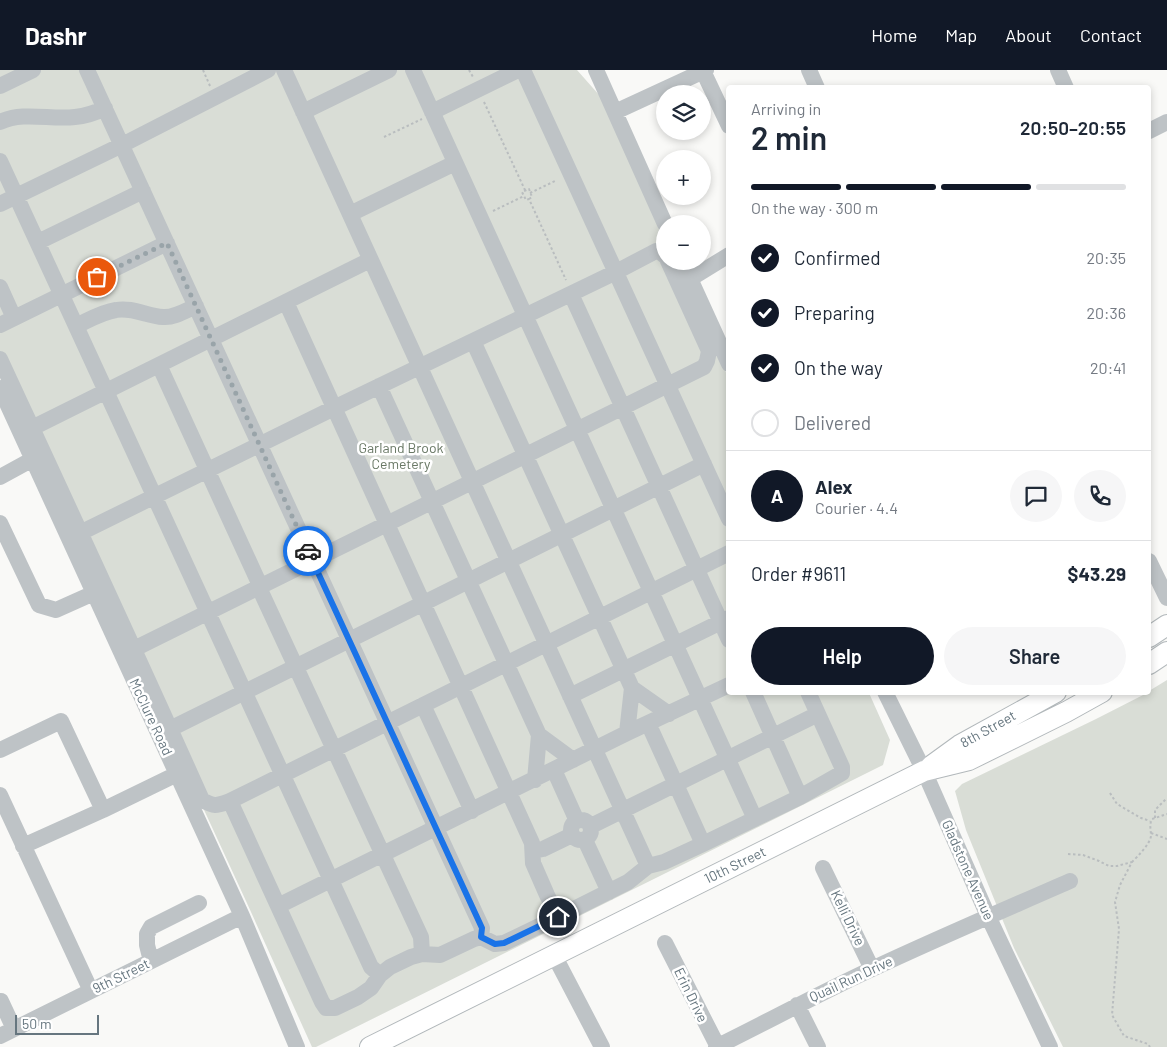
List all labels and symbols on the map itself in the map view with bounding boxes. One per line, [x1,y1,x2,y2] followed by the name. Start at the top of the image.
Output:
[76,256,118,298] pin
[358,439,444,472] park label: Garland Brook Cemetery
[283,526,333,576] courier
[126,676,177,758] street label: McClure Road
[957,706,1019,751] street label: 8th Street
[939,817,998,923] street label: Gladstone Avenue
[701,842,768,887] street label: 10th Street
[828,887,869,948] street label: Kelli Drive
[537,896,579,938] pin
[806,952,895,1005] street label: Quail Run Drive
[90,955,152,997] street label: 9th Street
[671,965,712,1025] street label: Erin Drive
[15,1012,99,1035] scale bar

